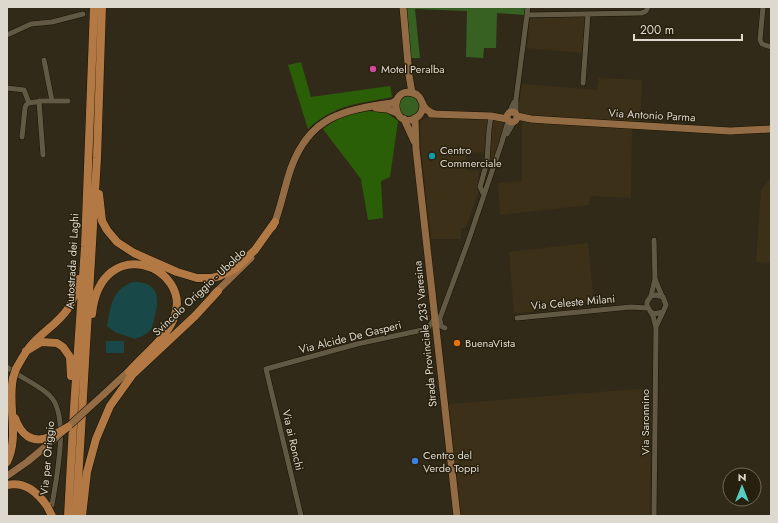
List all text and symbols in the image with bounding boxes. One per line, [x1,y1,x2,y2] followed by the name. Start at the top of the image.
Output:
[634,16,742,42] scale bar
[640,21,674,39] text: 200 m
[381,61,445,77] place label: Motel Peralba
[368,64,378,74] marker: Motel Peralba
[608,105,696,125] street label: Via Antonio Parma
[440,142,502,171] place label: Centro Commerciale
[427,151,437,161] marker: Centro Commerciale
[62,213,83,309] street label: Autostrada dei Laghi
[149,244,249,340] street label: Svincolo Origgio - Uboldo
[409,260,441,408] street label: Strada Provinciale 233 Varesina
[530,290,616,314] street label: Via Celeste Milani
[297,316,403,357] street label: Via Alcide De Gasperi
[465,335,515,351] place label: BuenaVista
[452,338,462,348] marker: BuenaVista
[637,389,653,455] street label: Via Saronnino
[278,408,308,472] street label: Via ai Ronchi
[36,420,58,496] street label: Via per Origgio
[423,447,480,476] place label: Centro del Verde Toppi
[410,456,420,466] marker: Centro del Verde Toppi
[722,467,762,507] north arrow
[738,469,746,485] text: N

